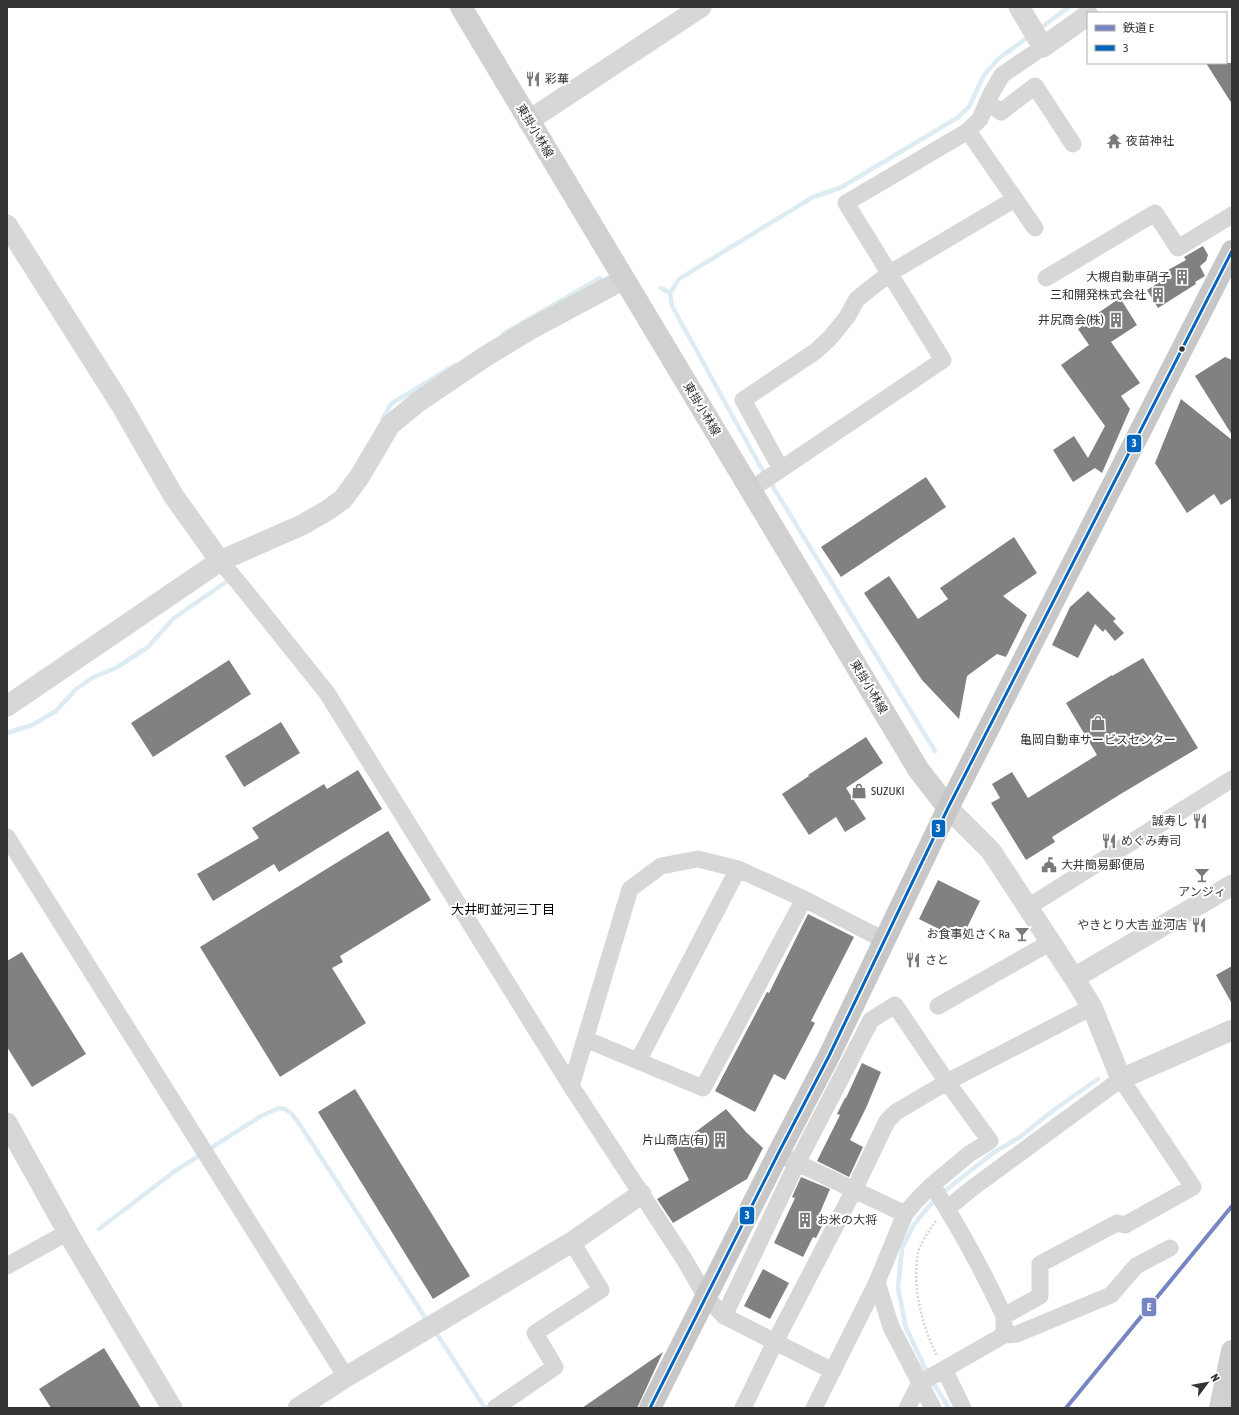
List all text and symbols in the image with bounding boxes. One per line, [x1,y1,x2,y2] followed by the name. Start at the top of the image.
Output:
[1087,12,1227,64] legend
[1123,21,1154,35] text: 鉄道 E
[1123,41,1129,55] text: 3
[524,70,542,88] restaurant icon: 彩華
[545,72,569,86] place label: 彩華
[514,102,556,160] street label: 東掛小林線
[1105,132,1123,150] temple icon: 夜苗神社
[1125,134,1174,148] place label: 夜苗神社
[1173,268,1191,286] building icon: 大槻自動車硝子
[1086,270,1170,284] place label: 大槻自動車硝子
[1149,286,1167,304] building icon: 三和開発株式会社
[1050,288,1146,302] place label: 三和開発株式会社
[1107,311,1125,329] building icon: 井尻商会(株)
[1038,313,1104,327] place label: 井尻商会(株)
[1177,344,1187,354] unlabelled marker
[681,380,723,438] street label: 東掛小林線
[1126,434,1142,453] line badge: 3
[1131,437,1137,449] text: 3
[848,658,890,716] street label: 東掛小林線
[1089,714,1107,732] shop icon: 亀岡自動車サービスセンター
[1020,733,1176,747] place label: 亀岡自動車サービスセンター
[850,782,868,800] shop icon: SUZUKI
[871,784,905,798] place label: SUZUKI
[1191,812,1209,830] restaurant icon: 誠寿し
[1152,814,1188,828] place label: 誠寿し
[931,819,946,838] line badge: 3
[935,822,941,834] text: 3
[1100,832,1118,850] restaurant icon: めぐみ寿司
[1121,834,1181,848] place label: めぐみ寿司
[1040,856,1058,874] public building icon: 大井簡易郵便局
[1061,858,1145,872] place label: 大井簡易郵便局
[1193,866,1211,884] bar icon: アンジィ
[1178,885,1226,899] place label: アンジィ
[451,902,555,917] district label: 大井町並河三丁目
[1190,916,1208,934] restaurant icon: やきとり大吉 並河店
[1077,918,1187,932] place label: やきとり大吉 並河店
[1013,925,1031,943] bar icon: お食事処さくRa
[926,927,1010,941] place label: お食事処さくRa
[904,951,922,969] restaurant icon: さと
[925,953,949,967] place label: さと
[711,1131,729,1149] building icon: 片山商店(有)
[642,1133,708,1147] place label: 片山商店(有)
[739,1206,755,1225] line badge: 3
[744,1209,750,1221] text: 3
[796,1211,814,1229] building icon: お米の大将
[817,1213,877,1227] place label: お米の大将
[1141,1297,1157,1317] line badge: E
[1147,1301,1152,1313] text: E
[1187,1363,1227,1403] north arrow
[1209,1372,1222,1384] text: N

